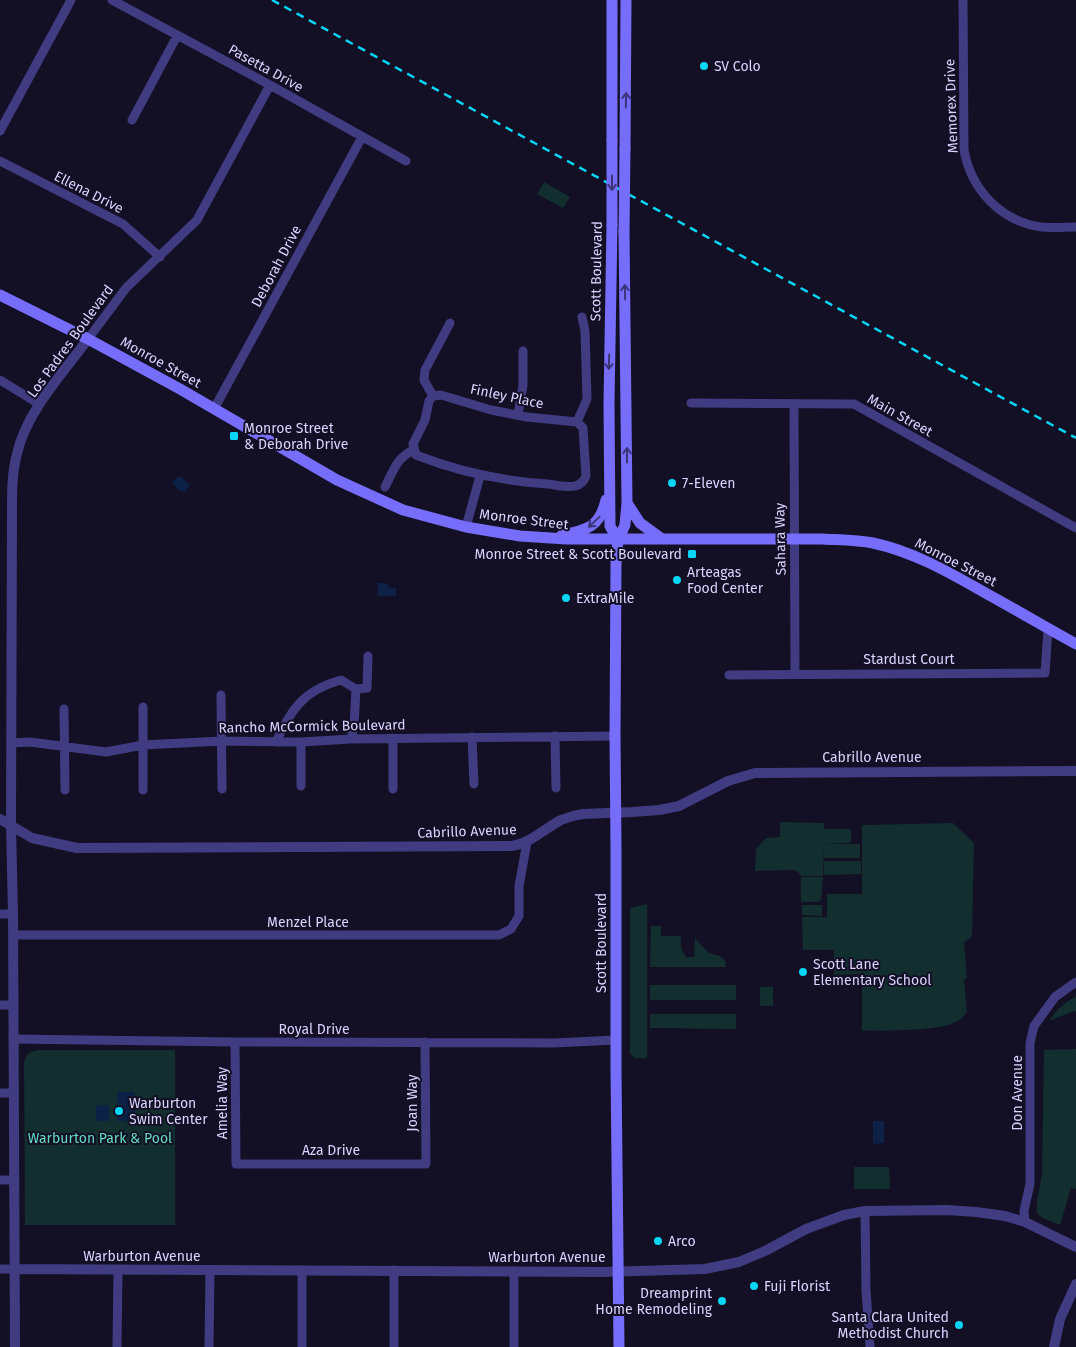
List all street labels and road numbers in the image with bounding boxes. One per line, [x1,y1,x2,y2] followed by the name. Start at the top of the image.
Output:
[225,41,306,96] street label: Pasetta Drive
[941,58,962,154] street label: Memorex Drive
[51,168,126,217] street label: Ellena Drive
[587,221,606,321] street label: Scott Boulevard
[248,222,305,310] street label: Deborah Drive
[24,282,117,401] street label: Los Padres Boulevard
[117,333,205,392] street label: Monroe Street
[469,380,545,413] street label: Finley Place
[864,390,936,441] street label: Main Street
[771,502,790,576] street label: Sahara Way
[478,506,570,534] street label: Monroe Street
[912,534,1000,591] street label: Monroe Street
[863,651,956,668] street label: Stardust Court
[218,716,406,737] street label: Rancho McCormick Boulevard
[822,749,922,766] street label: Cabrillo Avenue
[417,821,517,842] street label: Cabrillo Avenue
[593,893,610,993] street label: Scott Boulevard
[267,914,349,931] street label: Menzel Place
[278,1021,350,1038] street label: Royal Drive
[1009,1055,1026,1131] street label: Don Avenue
[214,1067,231,1139] street label: Amelia Way
[404,1074,421,1132] street label: Joan Way
[302,1142,360,1159] street label: Aza Drive
[83,1248,201,1265] street label: Warburton Avenue
[488,1249,606,1266] street label: Warburton Avenue

